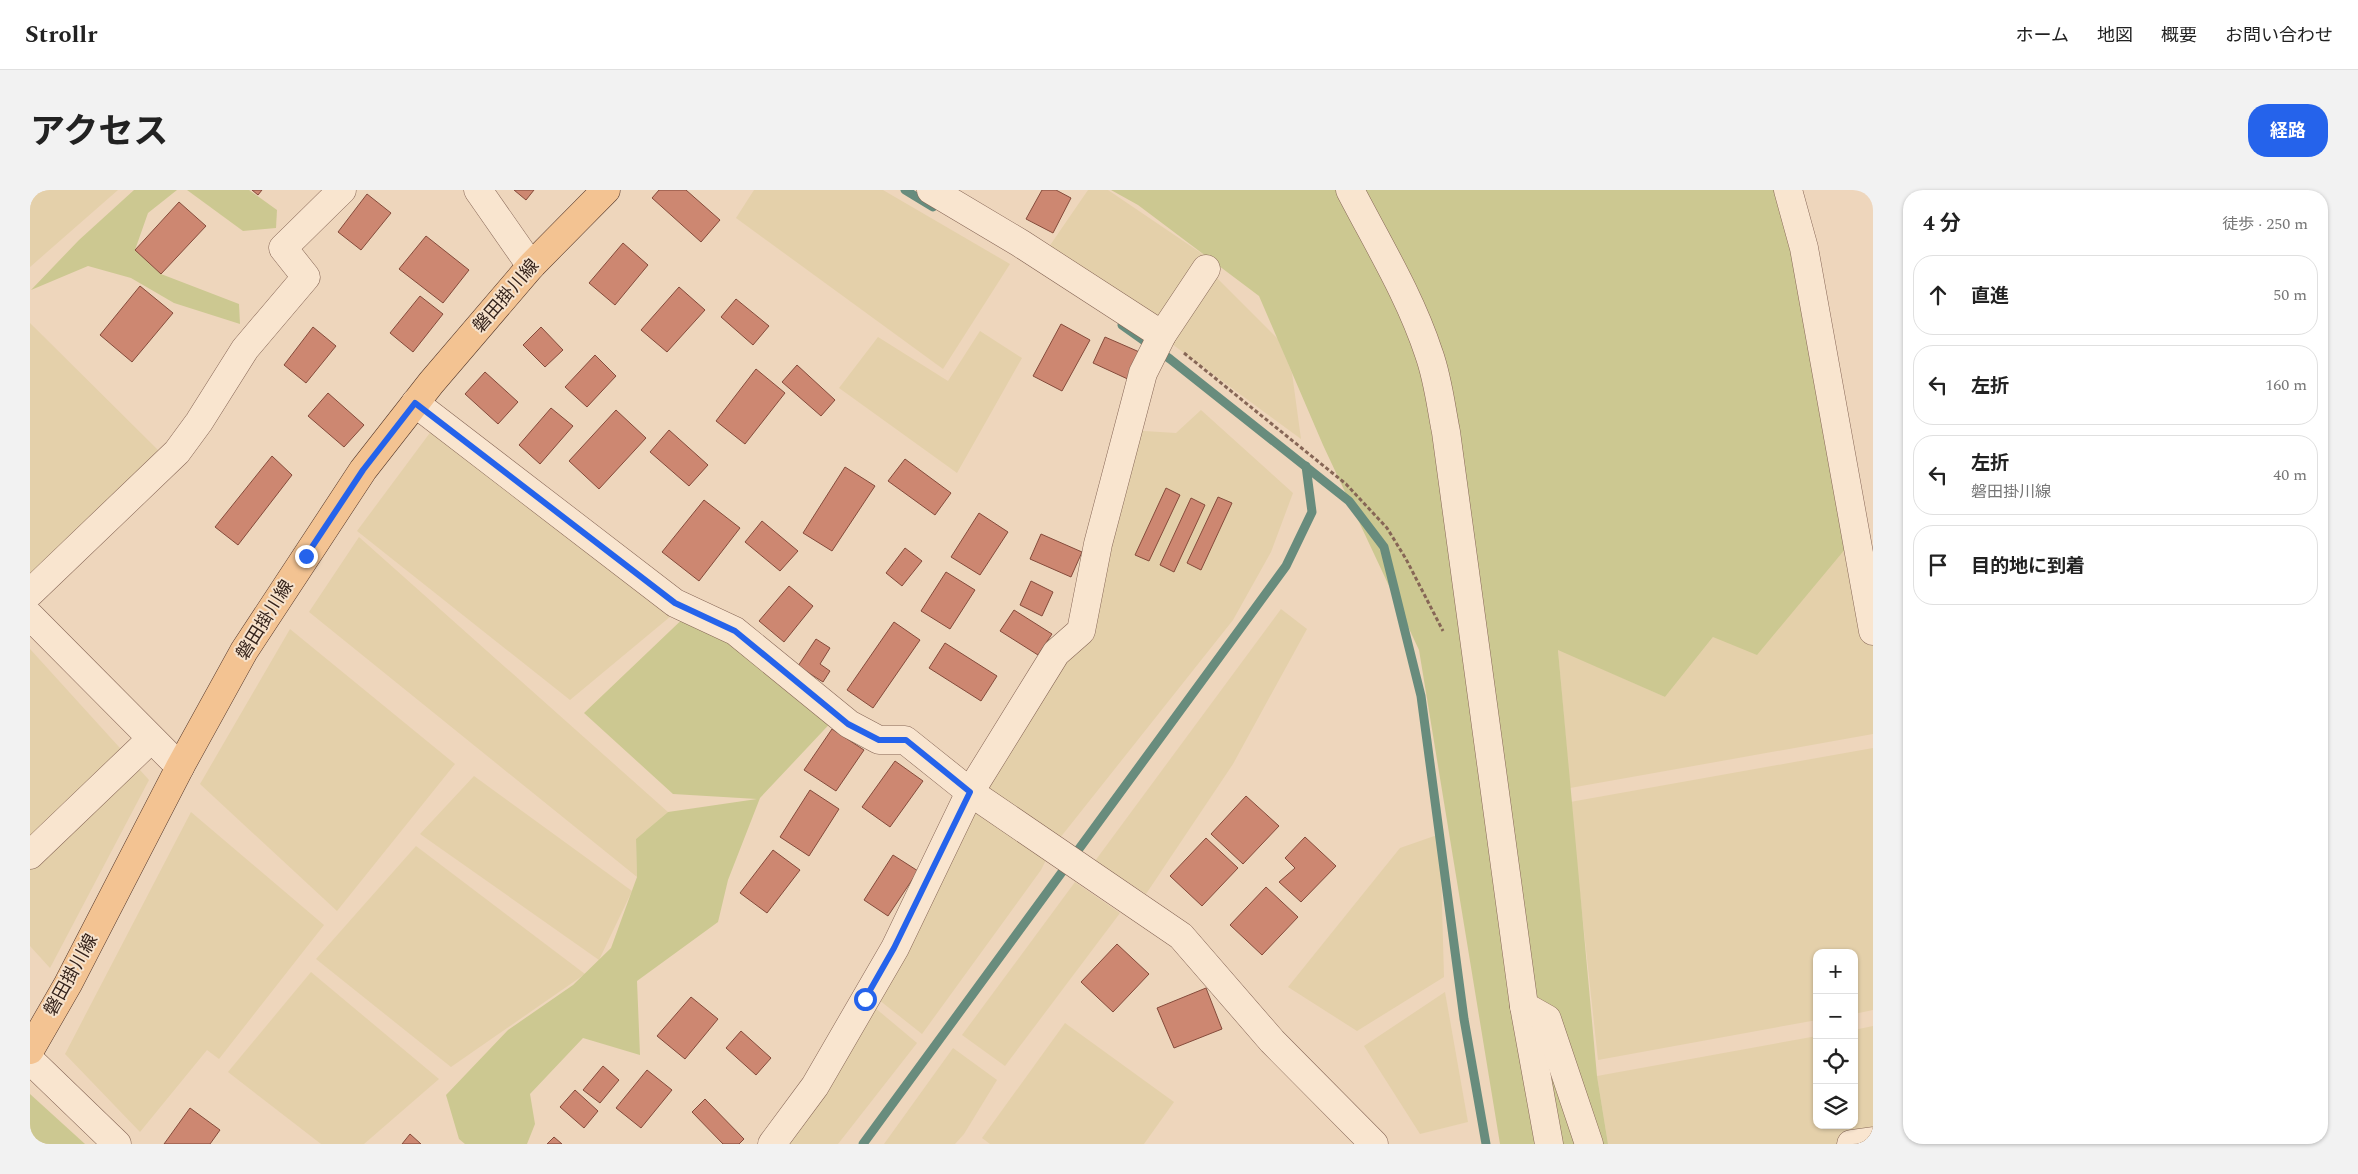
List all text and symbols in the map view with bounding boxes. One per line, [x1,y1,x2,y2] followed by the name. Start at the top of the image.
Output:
[25,17,97,53] text: Strollr
[2016,22,2069,49] text: ホーム
[2097,22,2133,49] text: 地図
[2161,22,2197,49] text: 概要
[2225,22,2333,49] text: お問い合わせ
[2248,104,2328,157] button: 経路
[30,106,168,159] text: アクセス
[1923,208,1961,240] text: 4 分
[2222,212,2308,236] text: 徒歩 · 250 m
[466,253,546,339] street label: 磐田掛川線
[1924,281,1952,309] icon: ahead
[1971,282,2009,311] text: 直進
[2273,283,2307,307] text: 50 m
[1924,371,1952,399] icon: left
[1971,372,2009,401] text: 左折
[2265,373,2307,397] text: 160 m
[1971,449,2009,478] text: 左折
[1924,461,1952,489] icon: left
[2273,463,2307,487] text: 40 m
[1971,480,2051,504] text: 磐田掛川線
[295,545,318,568] route end
[1924,551,1952,579] icon: arrive
[1971,552,2085,581] text: 目的地に到着
[230,575,300,665] street label: 磐田掛川線
[37,929,105,1021] street label: 磐田掛川線
[1813,949,1858,1129] map controls
[1813,949,1858,994] button: +
[854,988,877,1011] route start
[1813,994,1858,1039] button: −
[1813,1039,1858,1084] button: locate
[1813,1084,1858,1129] button: layers

